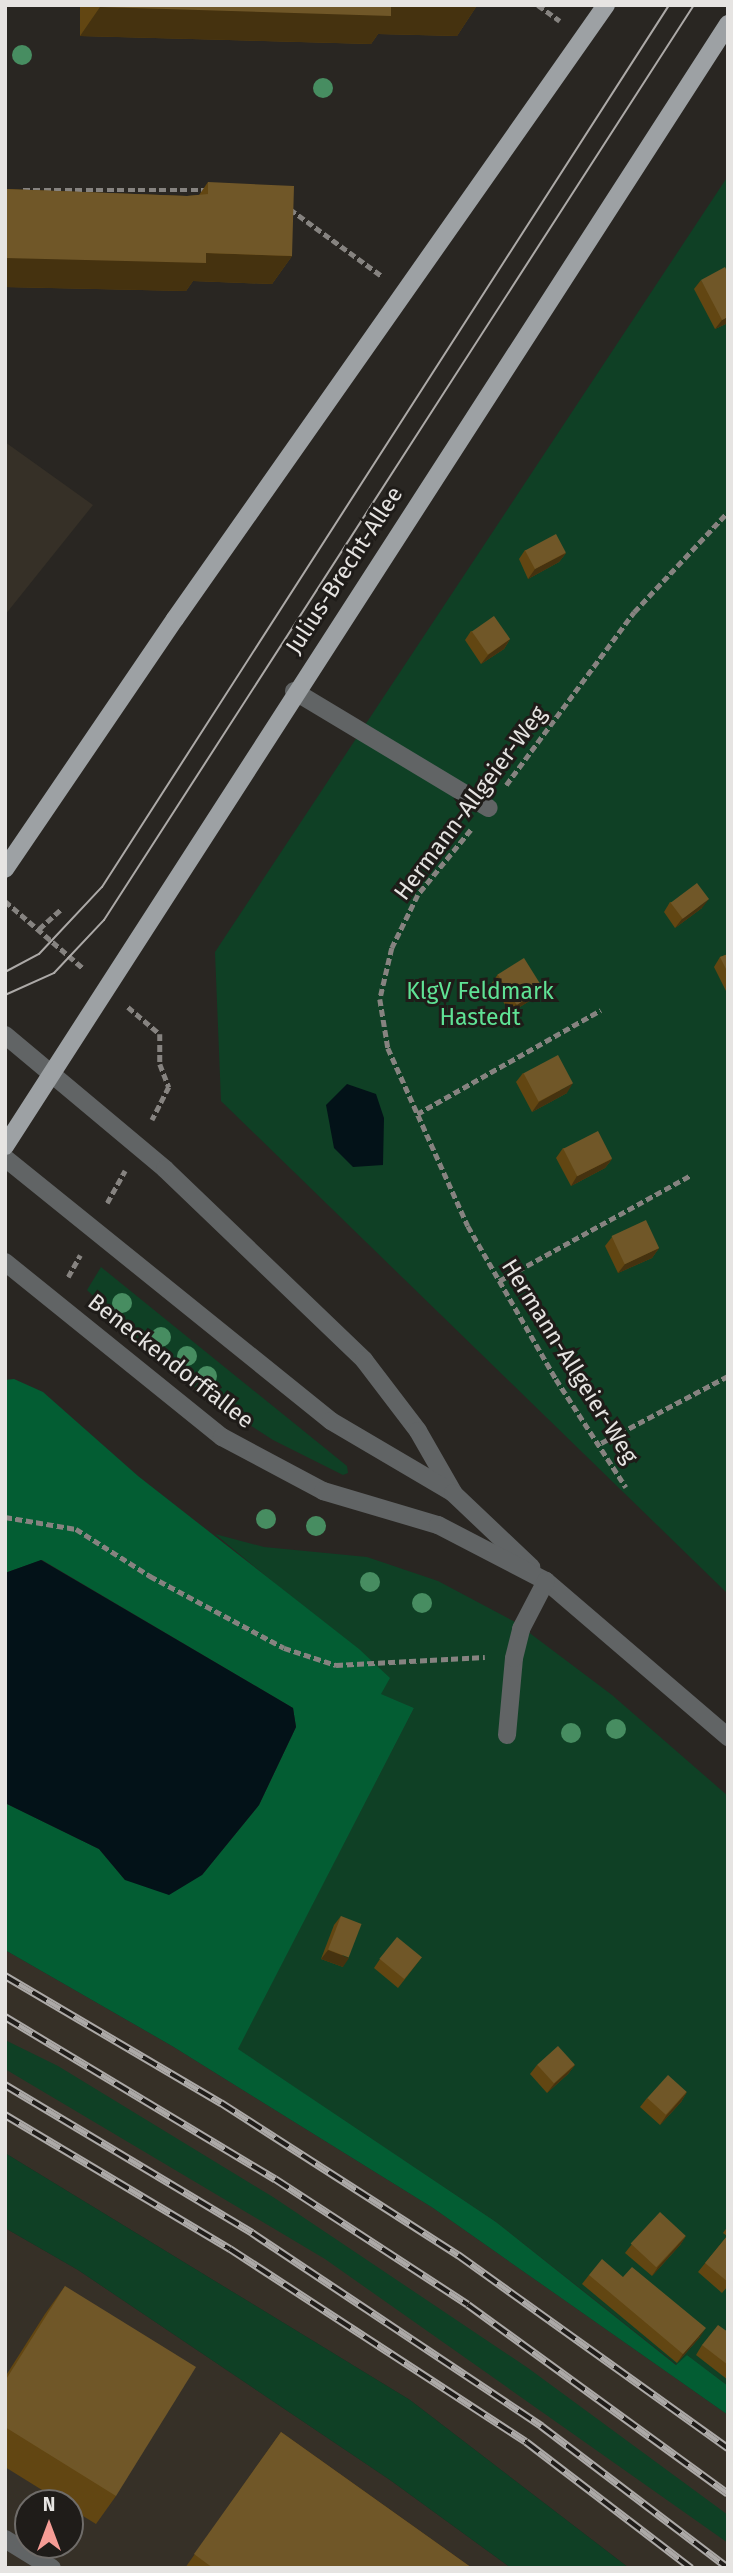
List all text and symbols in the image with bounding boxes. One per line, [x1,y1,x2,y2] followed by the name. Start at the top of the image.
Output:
[280,481,408,659] street label: Julius-Brecht-Allee
[388,701,552,905] street label: Hermann-Allgeier-Weg
[406,977,554,1031] park label: KlgV Feldmark Hastedt
[496,1254,644,1468] street label: Hermann-Allgeier-Weg
[83,1288,259,1434] street label: Beneckendorffallee
[14,2489,84,2559] north arrow
[43,2493,55,2516] text: N

